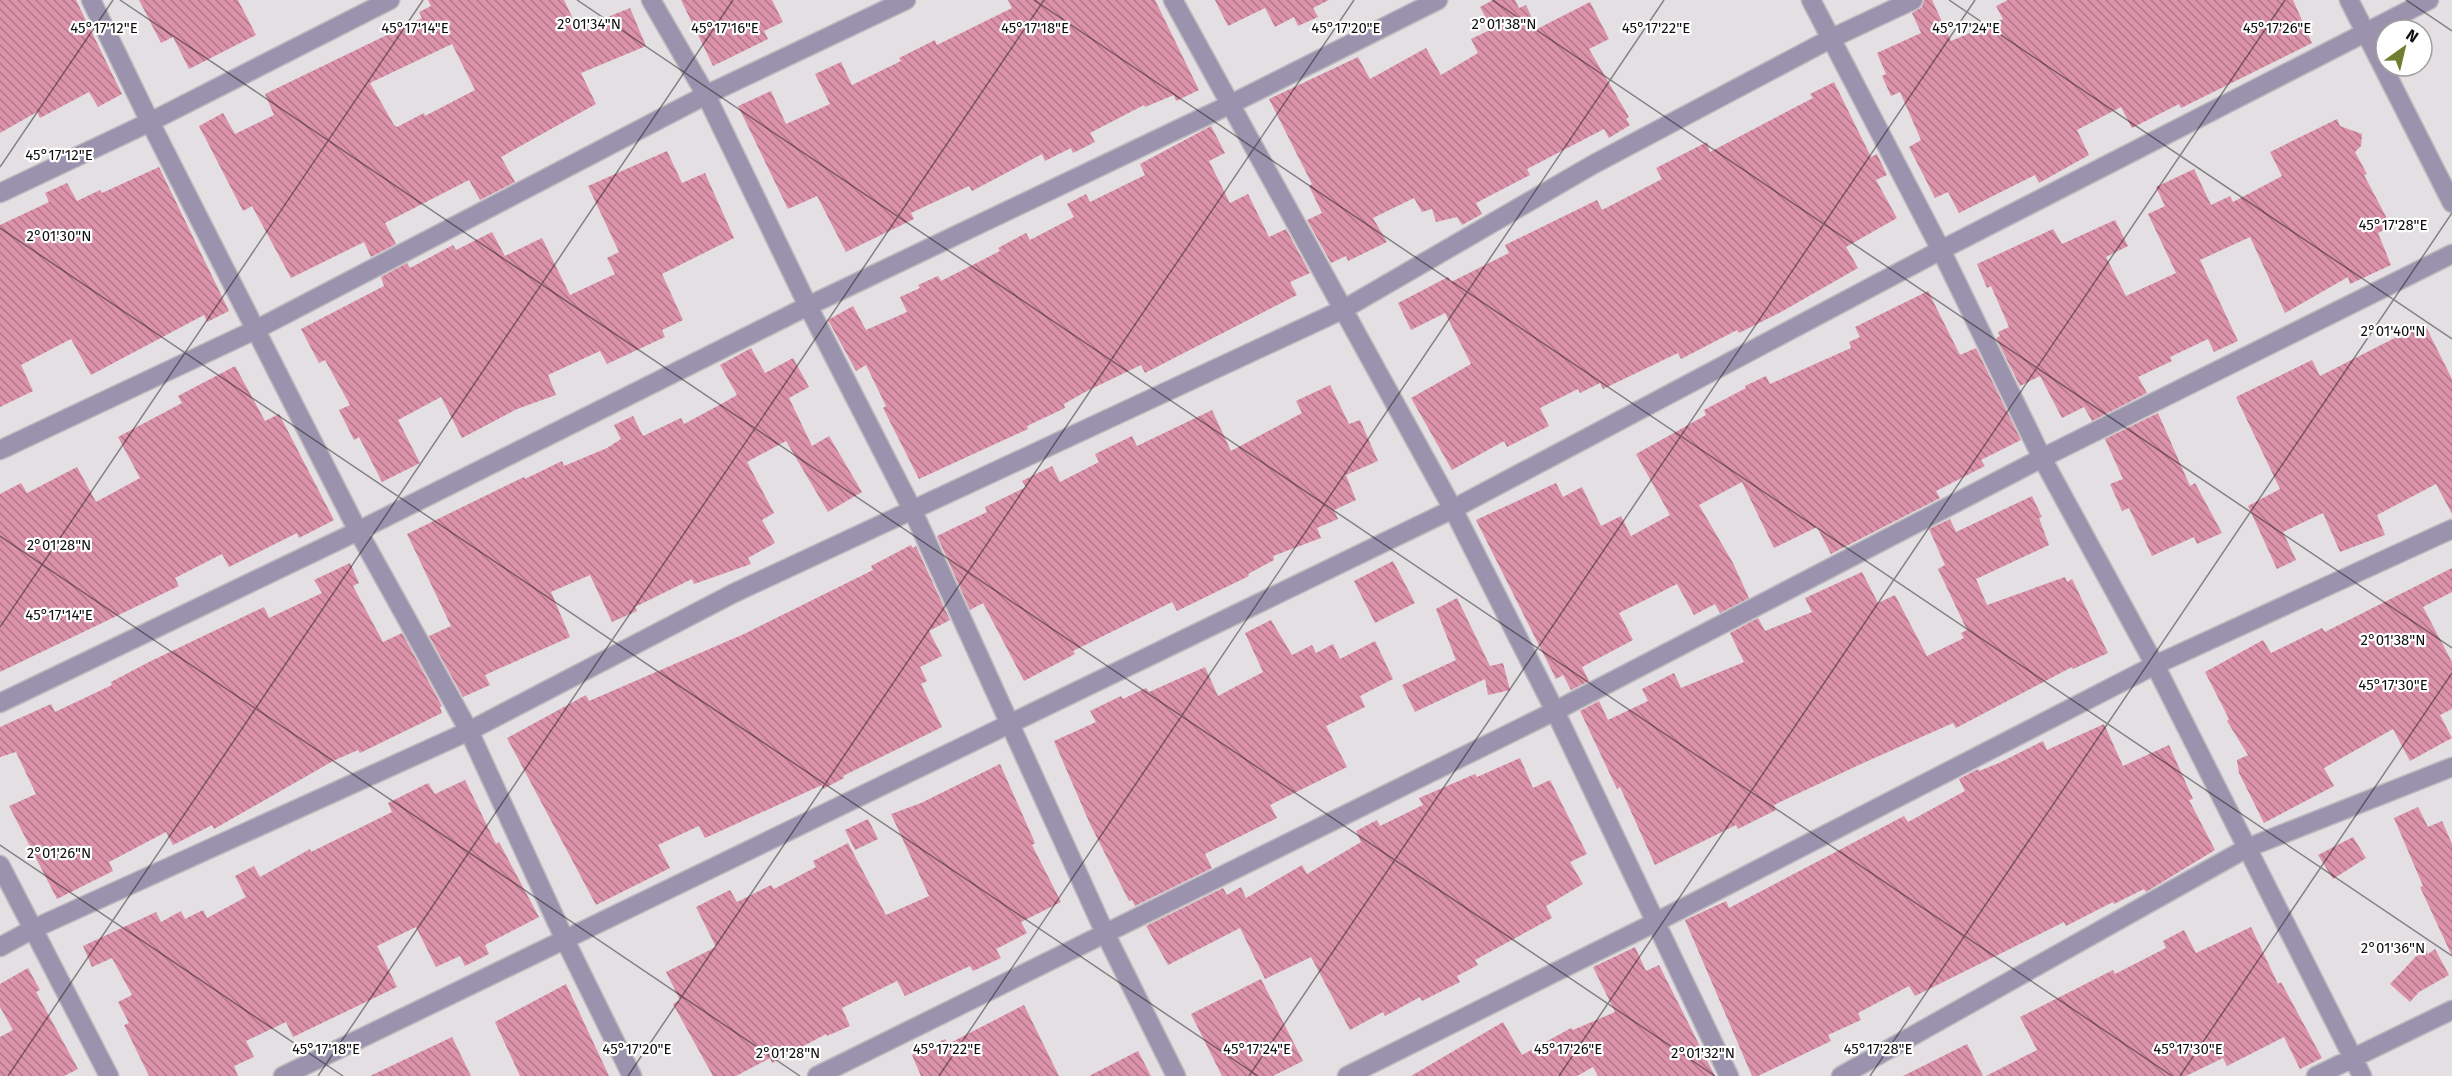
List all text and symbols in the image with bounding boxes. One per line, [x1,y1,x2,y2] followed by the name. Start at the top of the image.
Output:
[557,15,621,33] text: 2°01'34"N
[1472,15,1536,33] text: 2°01'38"N
[2374,18,2434,78] north arrow
[70,19,138,37] text: 45°17'12"E
[381,19,449,37] text: 45°17'14"E
[691,19,759,37] text: 45°17'16"E
[1001,19,1069,37] text: 45°17'18"E
[1311,19,1381,37] text: 45°17'20"E
[1622,19,1690,37] text: 45°17'22"E
[1932,19,2000,37] text: 45°17'24"E
[2243,19,2311,37] text: 45°17'26"E
[2402,25,2422,47] text: N
[25,146,93,164] text: 45°17'12"E
[2358,216,2428,234] text: 45°17'28"E
[27,227,91,245] text: 2°01'30"N
[2361,322,2425,340] text: 2°01'40"N
[27,536,91,554] text: 2°01'28"N
[25,606,93,624] text: 45°17'14"E
[2361,631,2425,649] text: 2°01'38"N
[2358,676,2428,694] text: 45°17'30"E
[27,844,91,862] text: 2°01'26"N
[2361,939,2425,957] text: 2°01'36"N
[292,1040,360,1058] text: 45°17'18"E
[602,1040,672,1058] text: 45°17'20"E
[913,1040,981,1058] text: 45°17'22"E
[1223,1040,1291,1058] text: 45°17'24"E
[1534,1040,1602,1058] text: 45°17'26"E
[1843,1040,1913,1058] text: 45°17'28"E
[2153,1040,2223,1058] text: 45°17'30"E
[756,1044,820,1062] text: 2°01'28"N
[1671,1044,1735,1062] text: 2°01'32"N

